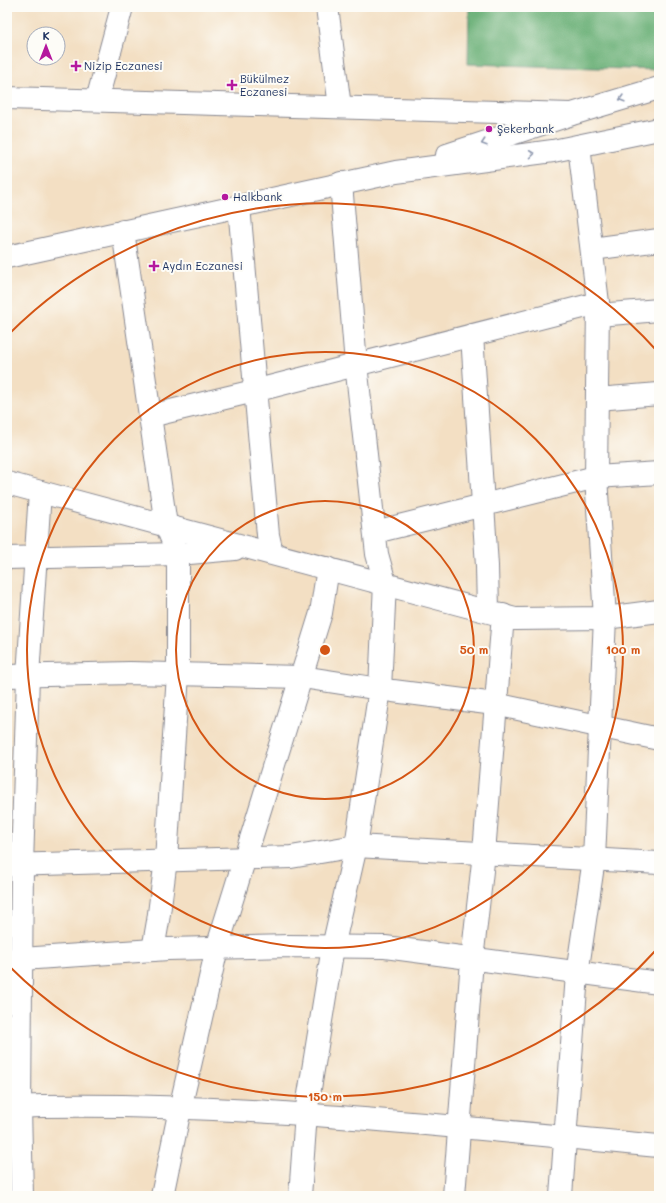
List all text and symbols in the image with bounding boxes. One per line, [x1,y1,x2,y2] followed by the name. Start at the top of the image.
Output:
[26,26,66,66] north arrow
[42,28,50,43] text: K
[84,58,163,73] place label: Nizip Eczanesi
[71,61,81,71] marker: Nizip Eczanesi
[240,71,289,99] place label: Bükülmez Eczanesi
[227,80,237,90] marker: Bükülmez Eczanesi
[618,94,625,103] one-way arrow
[497,121,554,136] place label: Şekerbank
[484,124,494,134] marker: Şekerbank
[481,138,488,146] one-way arrow
[529,150,535,159] one-way arrow
[233,189,282,204] place label: Halkbank
[220,192,230,202] marker: Halkbank
[162,258,243,273] place label: Aydın Eczanesi
[149,261,159,271] marker: Aydın Eczanesi
[460,641,488,657] text: 50 m
[606,641,640,657] text: 100 m
[318,643,332,657] centre of rings
[308,1088,342,1104] text: 150 m

